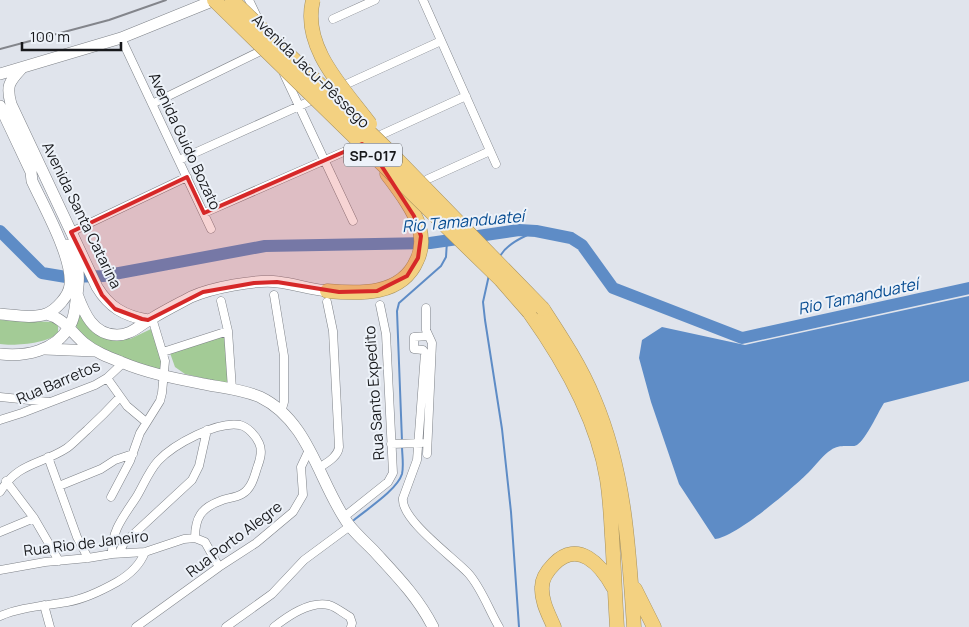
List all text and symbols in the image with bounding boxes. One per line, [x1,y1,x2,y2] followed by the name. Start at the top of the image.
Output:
[247,9,375,133] street label: Avenida Jacu-Pêssego
[22,20,121,52] scale bar
[30,26,70,47] text: 100 m
[144,69,226,213] street label: Avenida Guido Bozato
[37,138,127,292] street label: Avenida Santa Catarina
[344,144,402,166] road number: SP-017
[401,204,528,237] water label: Rio Tamanduateí
[796,272,924,320] water label: Rio Tamanduateí
[359,325,389,461] street label: Rua Santo Expedito
[13,355,103,409] street label: Rua Barretos
[182,496,287,582] street label: Rua Porto Alegre
[22,525,150,561] street label: Rua Rio de Janeiro

